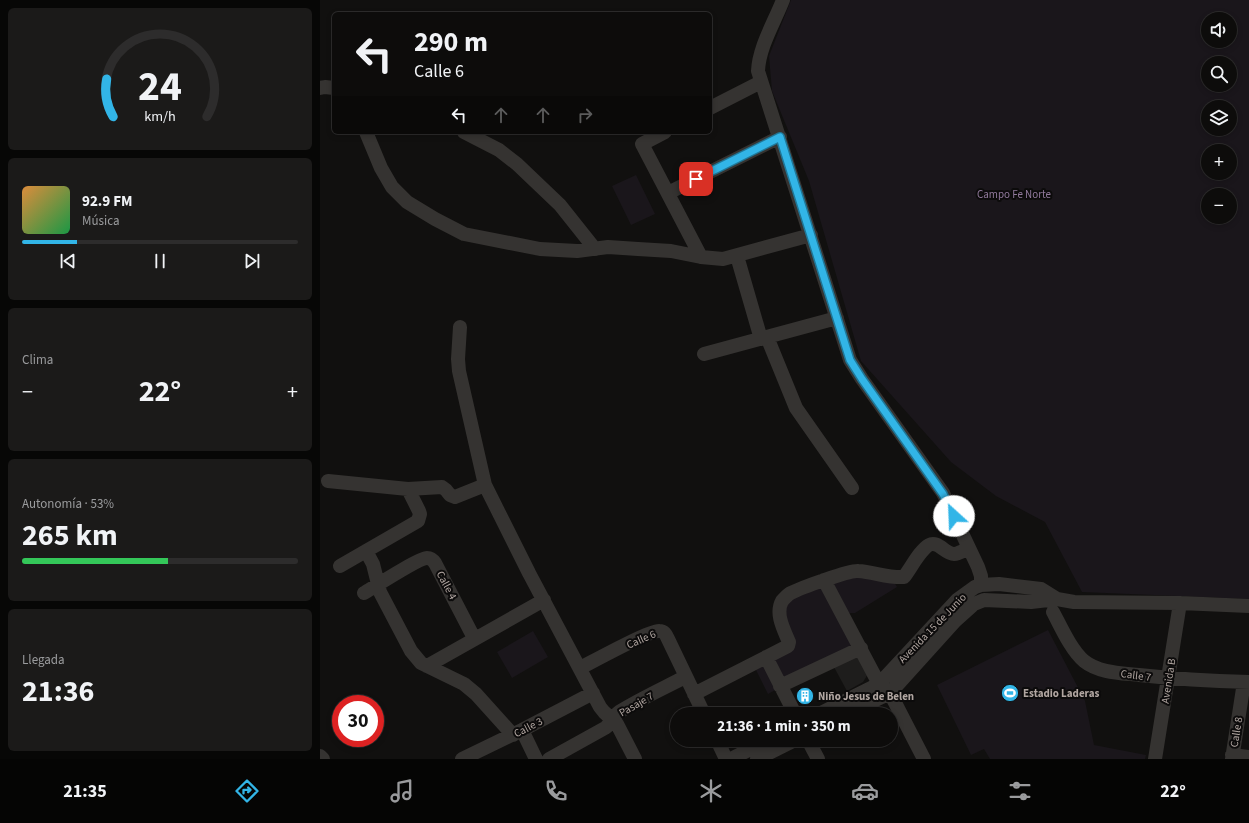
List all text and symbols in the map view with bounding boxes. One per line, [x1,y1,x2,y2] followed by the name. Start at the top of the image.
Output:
[1201,12,1237,224] map controls
[1201,12,1237,48] button: sound
[414,22,488,62] text: 290 m
[348,28,400,80] icon: left
[1201,56,1237,92] button: search
[138,57,182,117] text: 24
[414,59,464,84] text: Calle 6
[1201,100,1237,136] button: layers
[448,104,470,126] icon: left
[490,104,512,126] icon: ahead
[532,104,554,126] icon: ahead
[574,104,596,126] icon: right
[144,106,176,127] text: km/h
[1201,144,1237,180] button: +
[679,162,713,196] pin
[685,168,707,190] icon: arrive
[977,187,1052,202] park label: Campo Fe Norte
[1201,188,1237,224] button: −
[82,191,133,212] text: 92.9 FM
[82,212,120,230] text: Música
[57,250,79,272] icon: previous
[149,250,171,272] icon: pause
[241,250,263,272] icon: next
[22,351,53,369] text: Clima
[139,370,181,413] text: 22°
[22,376,33,408] text: −
[287,376,298,408] text: +
[22,495,114,513] text: Autonomía · 53%
[933,495,975,537] position arrow
[22,514,118,557] text: 265 km
[433,568,461,603] street label: Calle 4
[895,590,970,667] street label: Avenida 15 de Junio
[624,626,659,652] street label: Calle 6
[22,651,65,669] text: Llegada
[1158,657,1180,705] street label: Avenida B
[1120,666,1152,685] street label: Calle 7
[22,670,94,713] text: 21:36
[1000,683,1020,703] sports icon: Estadio Laderas
[795,686,815,706] building icon: Niño Jesus de Belen
[1023,686,1099,701] place label: Estadio Laderas
[616,689,656,720] street label: Pasaje 7
[818,689,914,704] place label: Niño Jesus de Belen
[332,695,384,747] speed limit sign: 30
[511,714,545,741] street label: Calle 3
[1227,715,1246,748] street label: Calle 8
[717,716,851,737] text: 21:36 · 1 min · 350 m
[233,777,261,805] icon: directions
[388,777,416,805] icon: music
[542,777,570,805] icon: phone
[697,777,725,805] icon: climate
[851,777,879,805] icon: car
[1006,777,1034,805] icon: filters
[63,779,107,804] text: 21:35
[1160,779,1186,804] text: 22°

